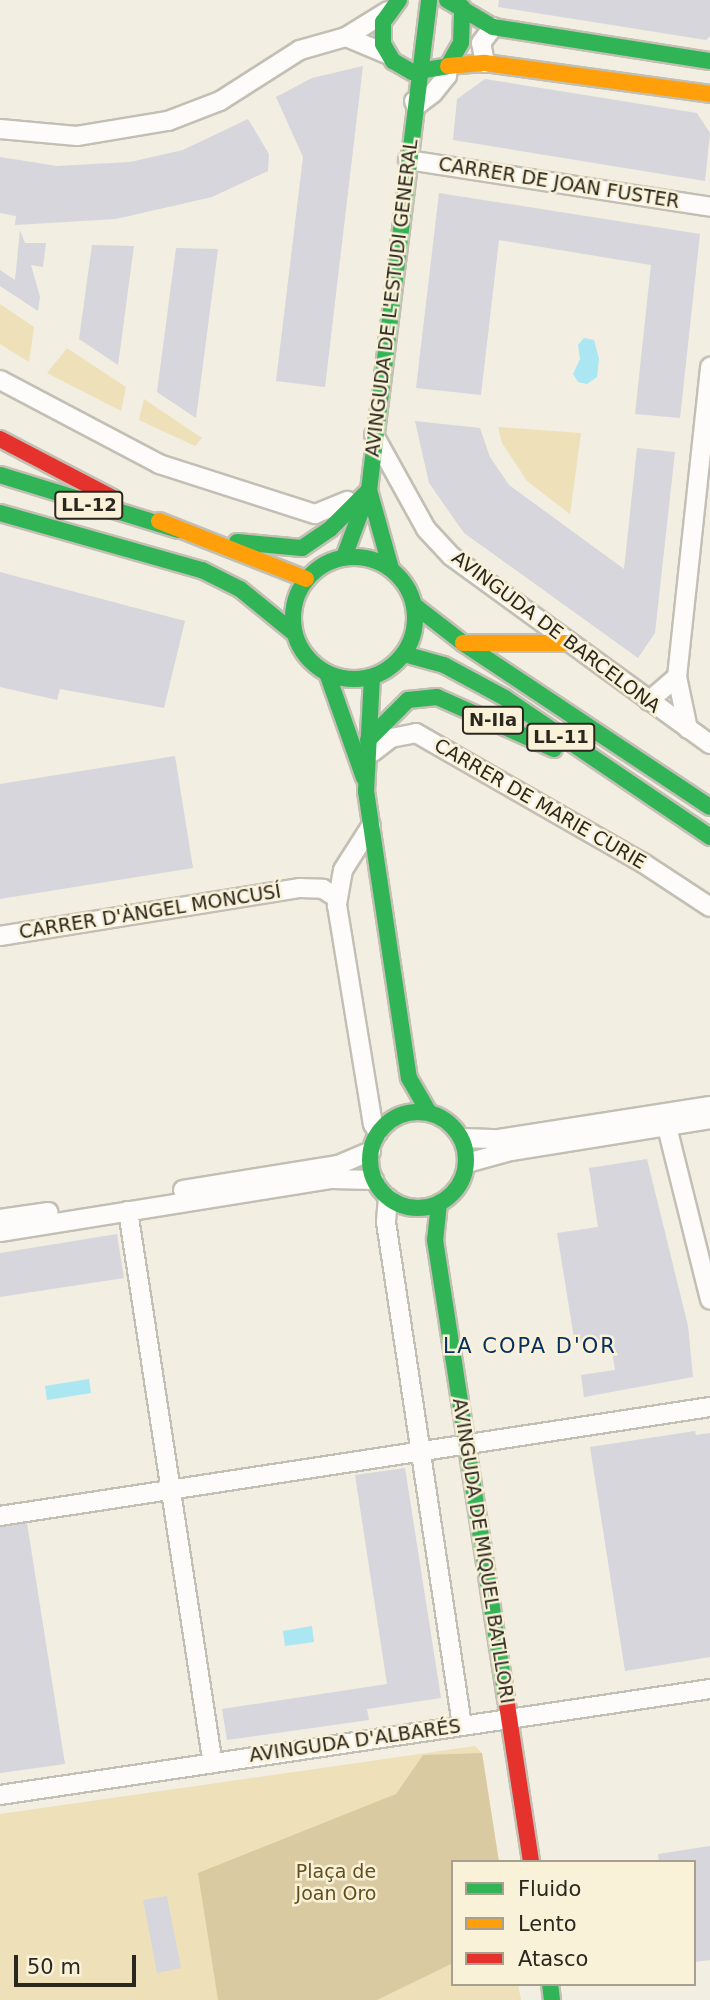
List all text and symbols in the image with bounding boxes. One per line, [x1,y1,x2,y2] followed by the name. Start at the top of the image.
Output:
[361,138,423,458] street label: AVINGUDA DE L'ESTUDI GENERAL
[437,153,681,213] street label: CARRER DE JOAN FUSTER
[54,490,124,520] road number: LL-12
[447,546,665,718] street label: AVINGUDA DE BARCELONA
[462,706,524,734] road number: N-IIa
[526,722,596,752] road number: LL-11
[430,734,650,874] street label: CARRER DE MARIE CURIE
[17,880,283,944] street label: CARRER D'ÀNGEL MONCUSÍ
[445,1333,615,1359] district label: LA COPA D'OR
[448,1397,518,1705] street label: AVINGUDA DE MIQUEL BATLLORI
[248,1715,462,1767] street label: AVINGUDA D'ALBARÉS
[451,1860,696,1986] legend
[296,1861,376,1905] park label: Plaça de Joan Oro
[518,1877,581,1901] text: Fluido
[518,1912,577,1936] text: Lento
[18,1940,140,1984] scale bar
[518,1947,588,1971] text: Atasco
[27,1955,81,1979] text: 50 m

